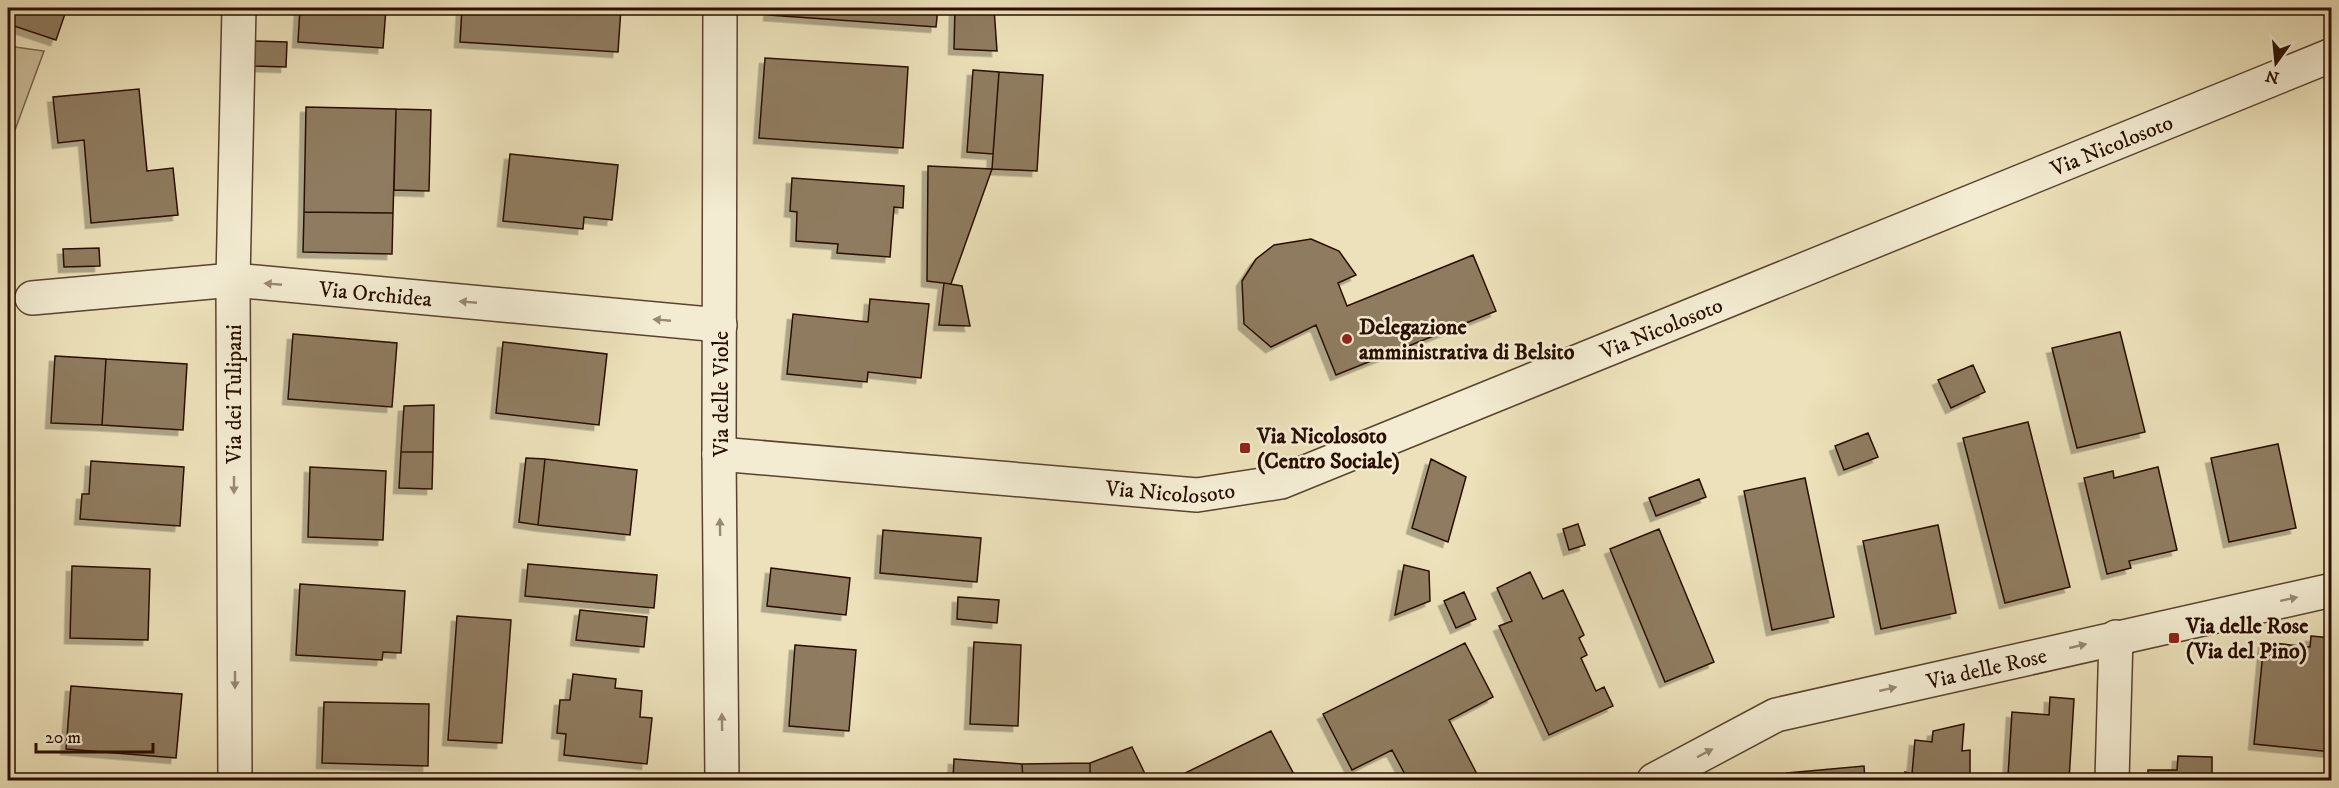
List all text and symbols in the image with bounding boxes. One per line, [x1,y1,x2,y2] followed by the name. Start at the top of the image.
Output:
[2246,33,2306,93] north arrow
[2263,65,2281,88] text: N
[2046,109,2177,183] street label: Via Nicolosoto
[317,276,434,313] street label: Via Orchidea
[264,279,283,289] one-way arrow
[1595,292,1727,366] street label: Via Nicolosoto
[458,297,477,307] one-way arrow
[1359,314,1575,366] place label: Delegazione amministrativa di Belsito
[652,315,671,325] one-way arrow
[221,324,248,465] street label: Via dei Tulipani
[708,331,735,458] street label: Via delle Viole
[1340,332,1354,346] marker: Delegazione amministrativa di Belsito
[1256,423,1400,475] place label: Via Nicolosoto (Centro Sociale)
[1238,441,1252,455] marker: Via Nicolosoto (Centro Sociale)
[1103,475,1237,510] street label: Via Nicolosoto
[229,476,239,495] one-way arrow
[715,518,724,537] one-way arrow
[2280,594,2298,604] one-way arrow
[2185,613,2308,665] place label: Via delle Rose (Via del Pino)
[2167,631,2181,645] marker: Via delle Rose (Via del Pino)
[2069,641,2087,651] one-way arrow
[1923,643,2049,696] street label: Via delle Rose
[230,671,240,690] one-way arrow
[1879,684,1897,694] one-way arrow
[717,713,727,732] one-way arrow
[36,716,153,754] scale bar
[45,727,81,749] text: 20 m
[1697,748,1714,758] one-way arrow

